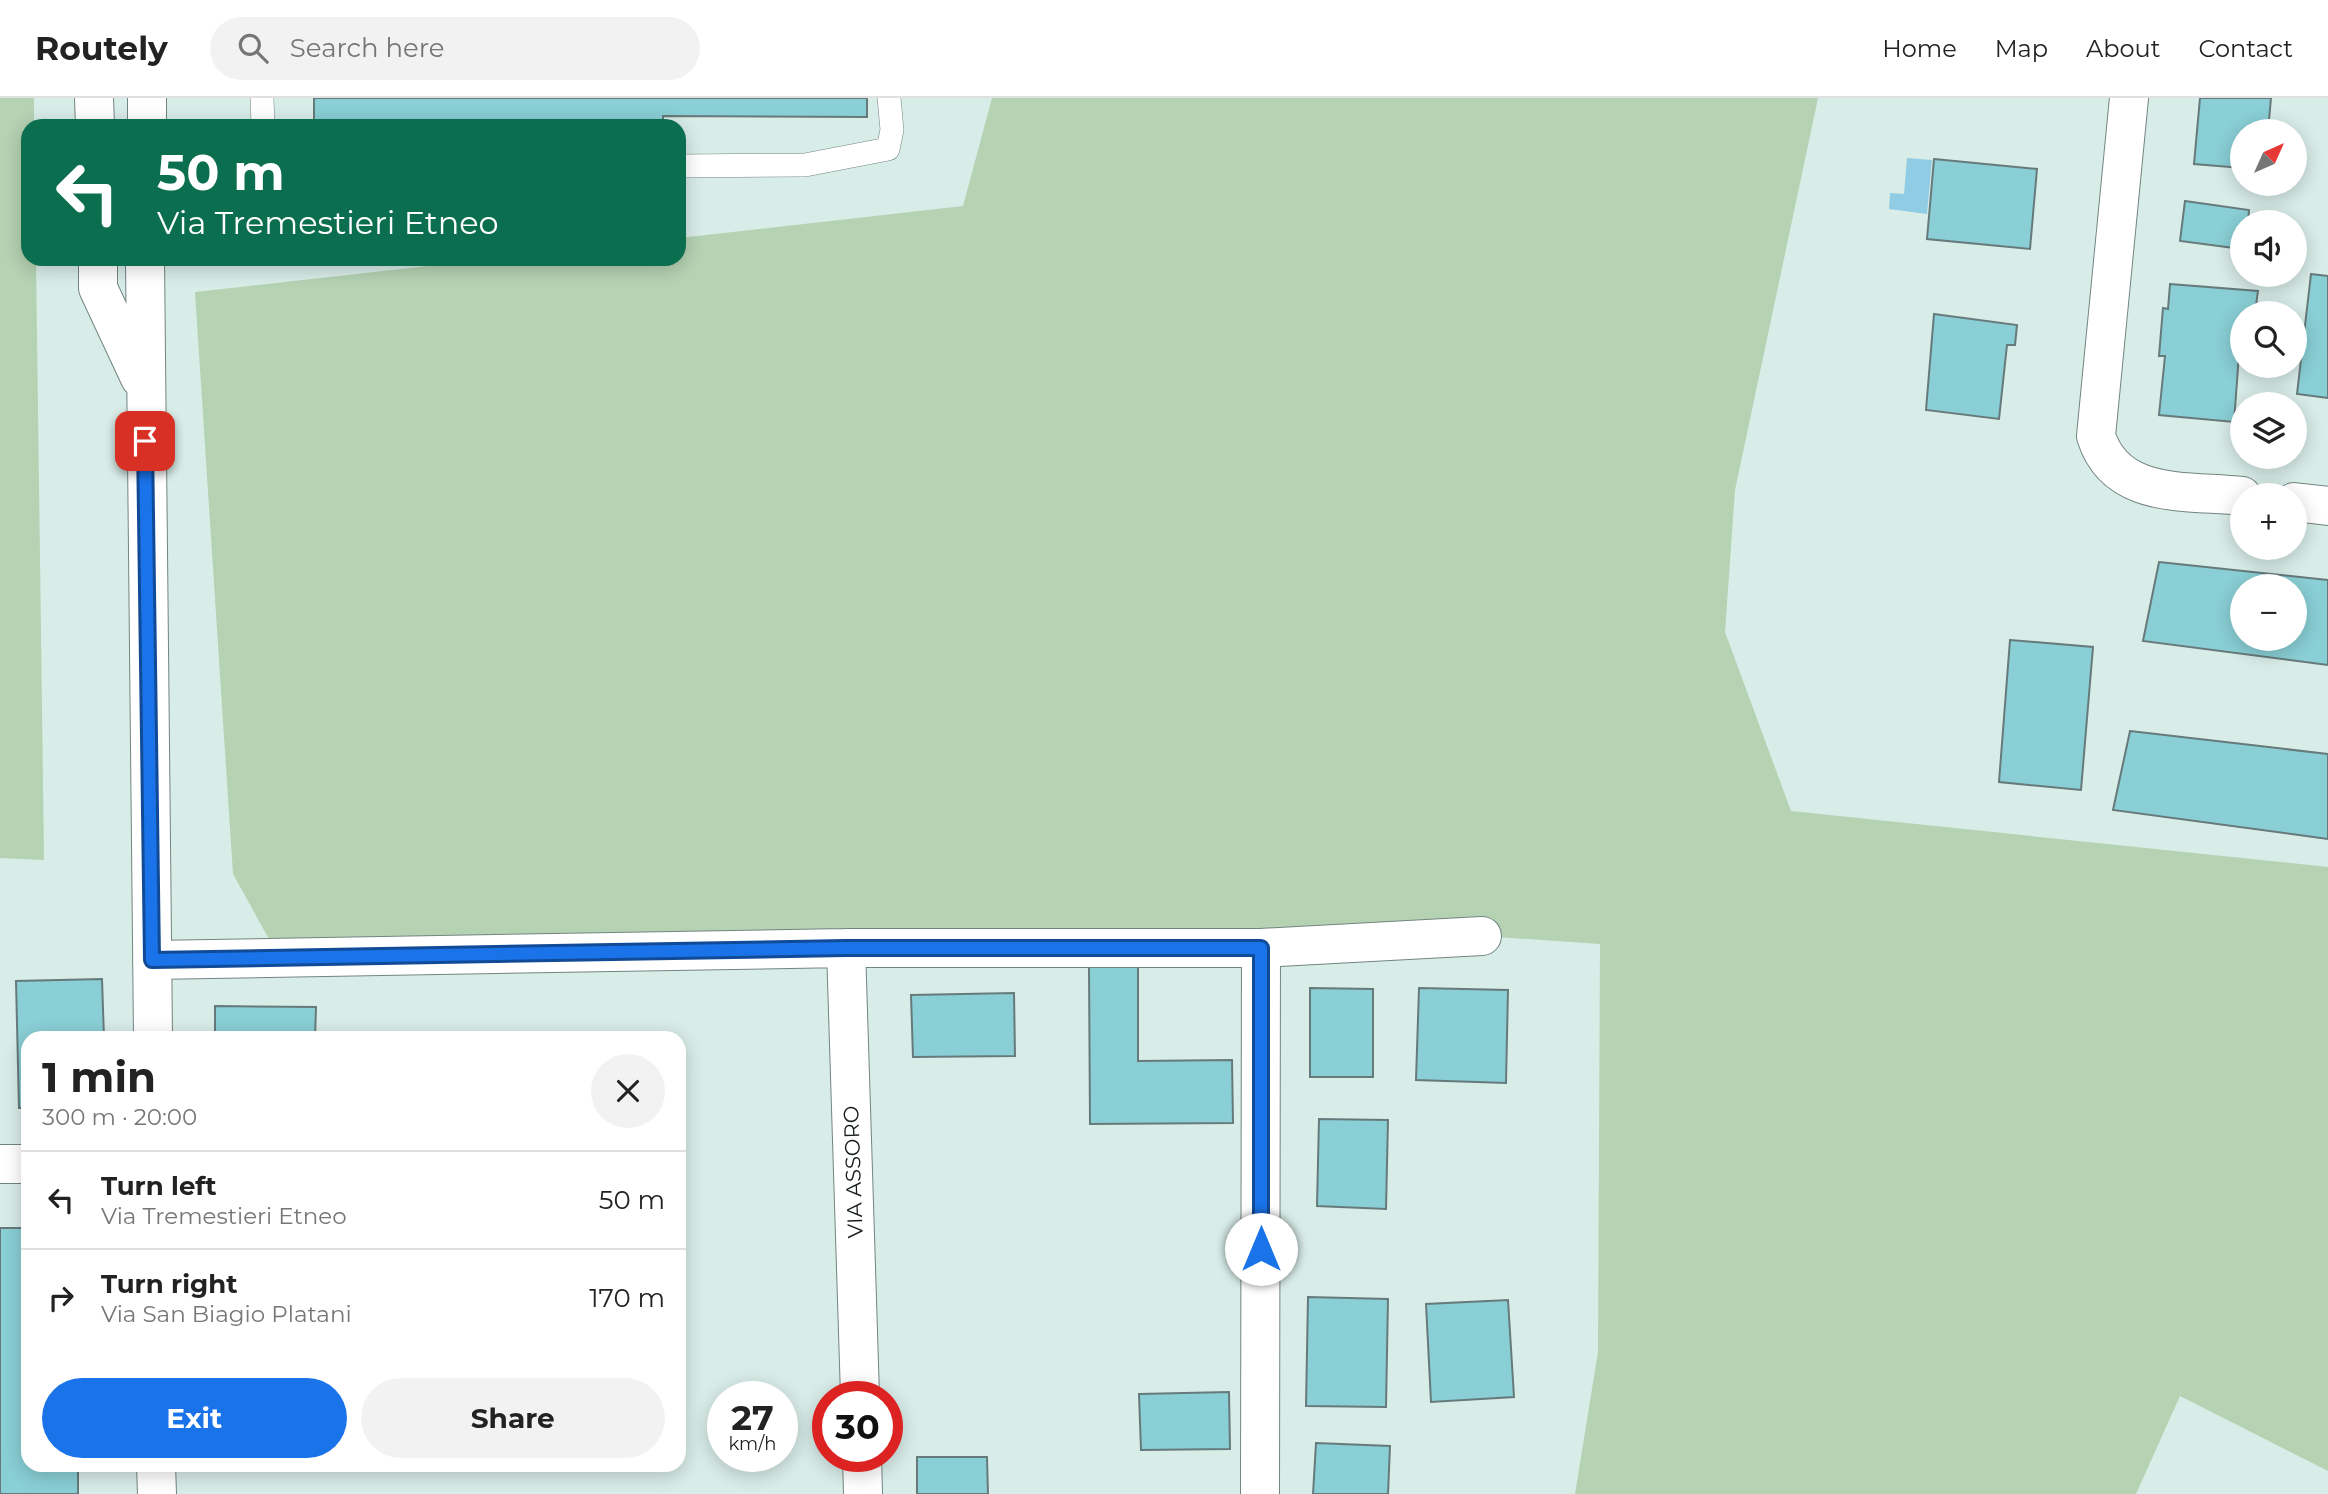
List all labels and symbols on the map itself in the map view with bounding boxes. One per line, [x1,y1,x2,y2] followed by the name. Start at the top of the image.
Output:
[2230,119,2306,196] north arrow
[115,411,175,471] pin
[838,1105,868,1239] street label: VIA ASSORO
[1224,1212,1298,1286] position arrow
[812,1381,903,1472] speed limit sign: 30

